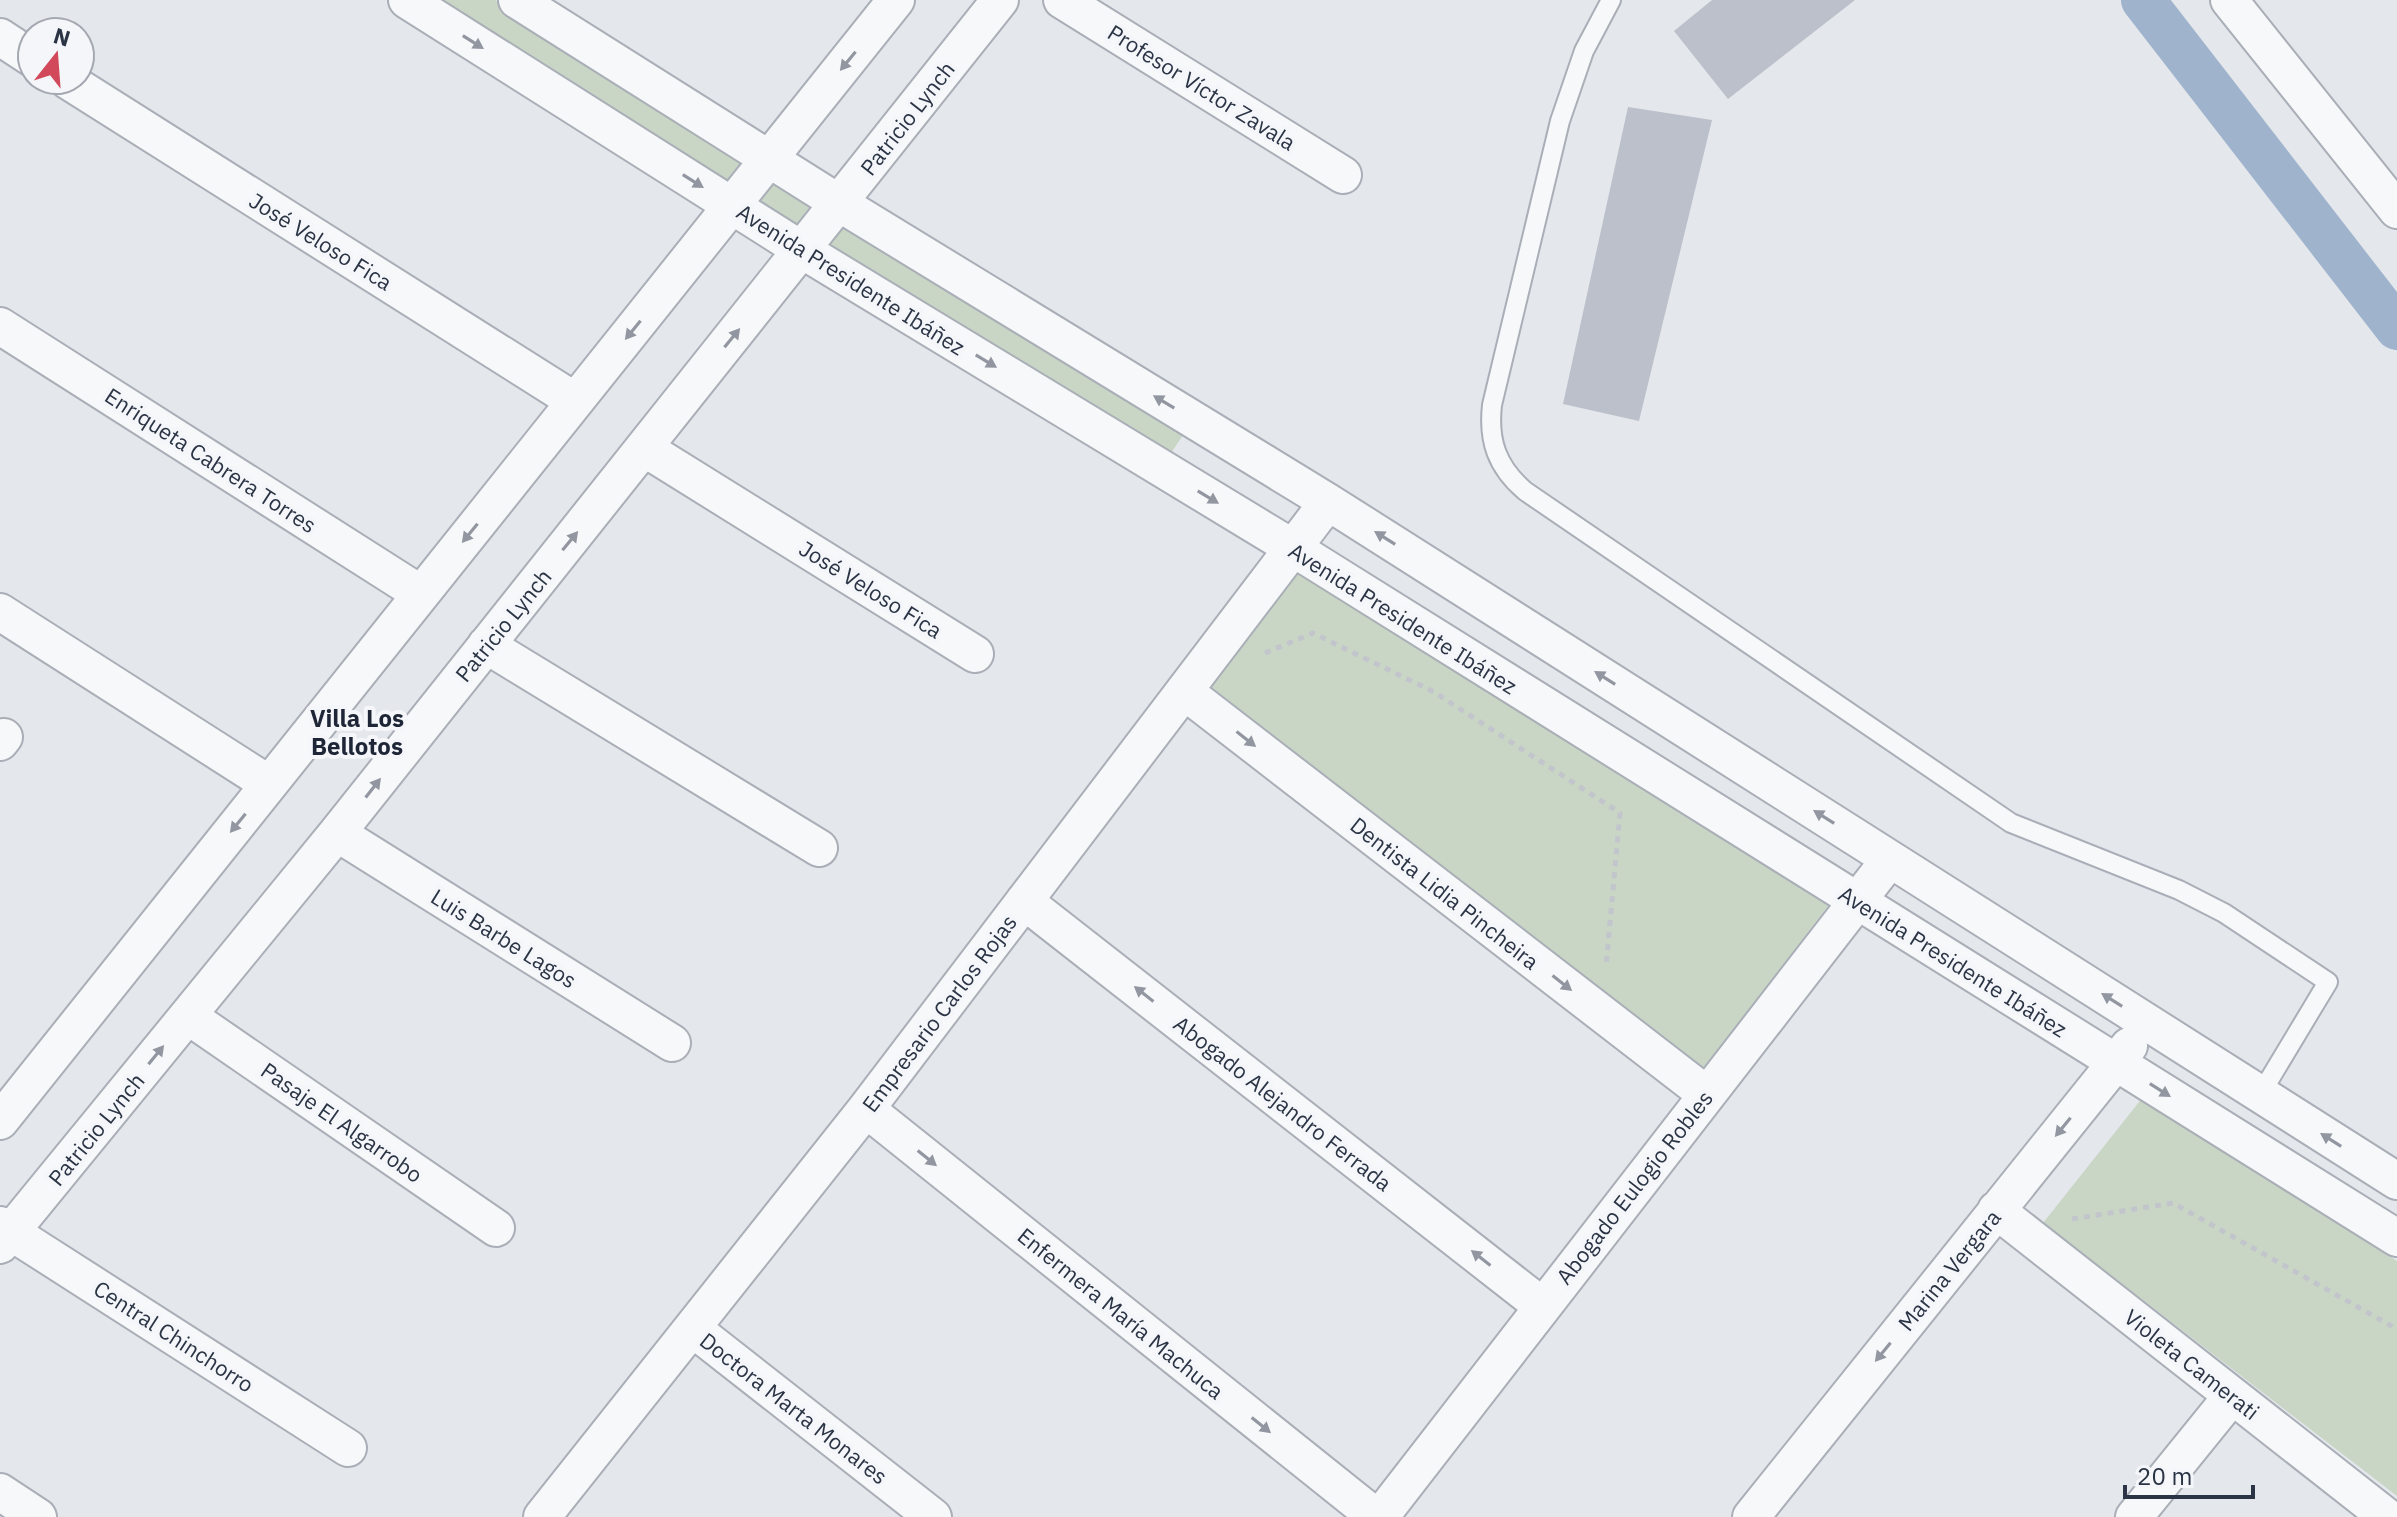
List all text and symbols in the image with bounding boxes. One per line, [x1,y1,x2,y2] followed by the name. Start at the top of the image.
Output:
[16,16,96,96] north arrow
[1103,17,1302,157] street label: Profesor Víctor Zavala
[50,20,74,53] text: N
[462,34,484,48] one-way arrow
[840,51,856,71] one-way arrow
[853,55,961,181] street label: Patricio Lynch
[682,173,704,187] one-way arrow
[244,185,398,297] street label: José Veloso Fica
[732,197,970,361] street label: Avenida Presidente Ibáñez
[625,320,641,340] one-way arrow
[723,328,740,348] one-way arrow
[975,354,997,368] one-way arrow
[100,381,322,539] street label: Enriqueta Cabrera Torres
[1153,395,1175,409] one-way arrow
[1197,489,1219,503] one-way arrow
[463,523,479,543] one-way arrow
[561,531,577,551] one-way arrow
[1375,531,1396,546] one-way arrow
[794,533,948,645] street label: José Veloso Fica
[1284,536,1522,700] street label: Avenida Presidente Ibáñez
[448,562,558,688] street label: Patricio Lynch
[1594,671,1616,685] one-way arrow
[310,702,404,762] district label: Villa Los Bellotos
[1236,730,1256,746] one-way arrow
[364,778,380,798] one-way arrow
[1345,810,1545,976] street label: Dentista Lidia Pincheira
[1813,811,1835,825] one-way arrow
[230,813,247,833] one-way arrow
[1834,879,2072,1043] street label: Avenida Presidente Ibáñez
[426,882,582,994] street label: Luis Barbe Lagos
[855,908,1023,1118] street label: Empresario Carlos Rojas
[1552,975,1573,991] one-way arrow
[1134,986,1154,1003] one-way arrow
[2101,993,2123,1007] one-way arrow
[1168,1009,1398,1197] street label: Abogado Alejandro Ferrada
[147,1045,164,1065] one-way arrow
[255,1055,429,1189] street label: Pasaje El Algarrobo
[41,1066,151,1192] street label: Patricio Lynch
[2149,1083,2171,1097] one-way arrow
[1549,1084,1719,1290] street label: Abogado Eulogio Robles
[2056,1117,2072,1137] one-way arrow
[2320,1133,2342,1147] one-way arrow
[916,1149,936,1166] one-way arrow
[1891,1203,2007,1337] street label: Marina Vergara
[1012,1221,1230,1405] street label: Enfermera María Machuca
[1471,1250,1491,1266] one-way arrow
[88,1273,260,1399] street label: Central Chinchorro
[2119,1302,2265,1426] street label: Violeta Camerati
[694,1326,894,1490] street label: Doctora Marta Monares
[1876,1342,1892,1362] one-way arrow
[1251,1416,1271,1433] one-way arrow
[2125,1449,2253,1499] scale bar
[2137,1460,2192,1492] text: 20 m

